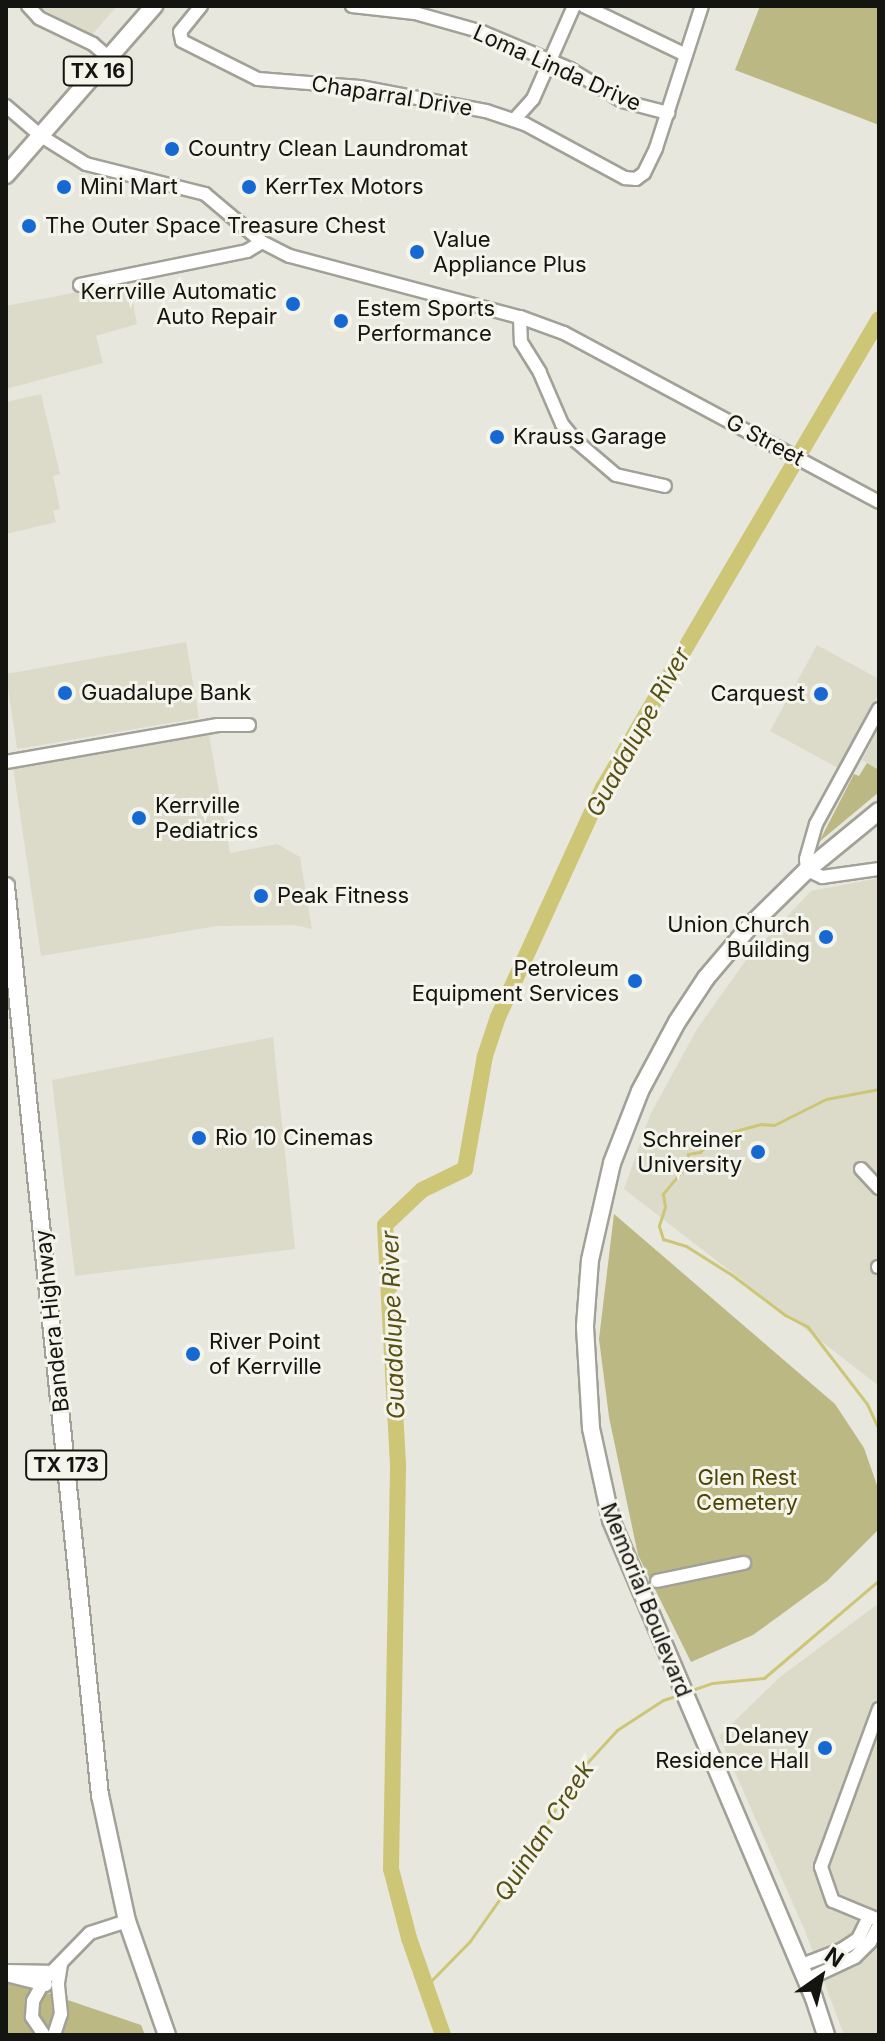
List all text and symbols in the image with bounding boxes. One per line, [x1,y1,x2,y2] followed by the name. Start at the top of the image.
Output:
[469,19,645,117] street label: Loma Linda Drive
[62,55,134,87] road number: TX 16
[310,70,474,122] street label: Chaparral Drive
[188,136,468,162] place label: Country Clean Laundromat
[163,140,181,158] marker: Country Clean Laundromat
[80,174,178,200] place label: Mini Mart
[265,174,424,200] place label: KerrTex Motors
[55,178,73,196] marker: Mini Mart
[240,178,258,196] marker: KerrTex Motors
[45,213,386,239] place label: The Outer Space Treasure Chest
[20,217,38,235] marker: The Outer Space Treasure Chest
[433,226,587,278] place label: Value Appliance Plus
[408,243,426,261] marker: Value Appliance Plus
[81,278,277,330] place label: Kerrville Automatic Auto Repair
[284,295,302,313] marker: Kerrville Automatic Auto Repair
[357,295,495,346] place label: Estem Sports Performance
[332,312,350,330] marker: Estem Sports Performance
[721,408,809,472] street label: G Street
[513,424,667,450] place label: Krauss Garage
[488,428,506,446] marker: Krauss Garage
[580,642,696,822] water label: Guadalupe River
[81,680,251,706] place label: Guadalupe Bank
[711,681,805,707] place label: Carquest
[56,684,74,702] marker: Guadalupe Bank
[812,685,830,703] marker: Carquest
[155,792,258,844] place label: Kerrville Pediatrics
[130,809,148,827] marker: Kerrville Pediatrics
[277,883,409,909] place label: Peak Fitness
[252,887,270,905] marker: Peak Fitness
[667,911,810,962] place label: Union Church Building
[817,928,835,946] marker: Union Church Building
[412,955,619,1006] place label: Petroleum Equipment Services
[626,972,644,990] marker: Petroleum Equipment Services
[215,1125,373,1151] place label: Rio 10 Cinemas
[637,1126,742,1178] place label: Schreiner University
[190,1129,208,1147] marker: Rio 10 Cinemas
[749,1143,767,1161] marker: Schreiner University
[29,1228,75,1414] street label: Bandera Highway
[375,1230,411,1420] water label: Guadalupe River
[209,1328,322,1380] place label: River Point of Kerrville
[184,1345,202,1363] marker: River Point of Kerrville
[24,1449,108,1481] road number: TX 173
[696,1464,798,1516] park label: Glen Rest Cemetery
[595,1499,697,1701] street label: Memorial Boulevard
[655,1722,809,1774] place label: Delaney Residence Hall
[816,1739,834,1757] marker: Delaney Residence Hall
[488,1756,600,1906] water label: Quinlan Creek
[781,1937,861,2017] north arrow
[820,1942,849,1973] text: N

